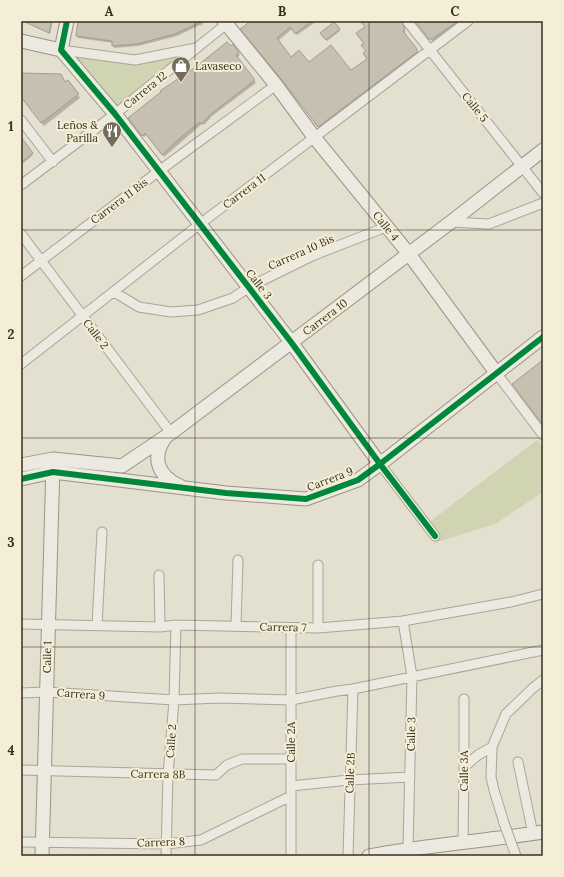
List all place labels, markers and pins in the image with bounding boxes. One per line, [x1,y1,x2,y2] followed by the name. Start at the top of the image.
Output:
[170,55,192,83] shop icon: Lavaseco
[195,59,242,73] place label: Lavaseco
[57,118,98,145] place label: Leños & Parilla
[101,120,123,148] restaurant icon: Leños & Parilla

